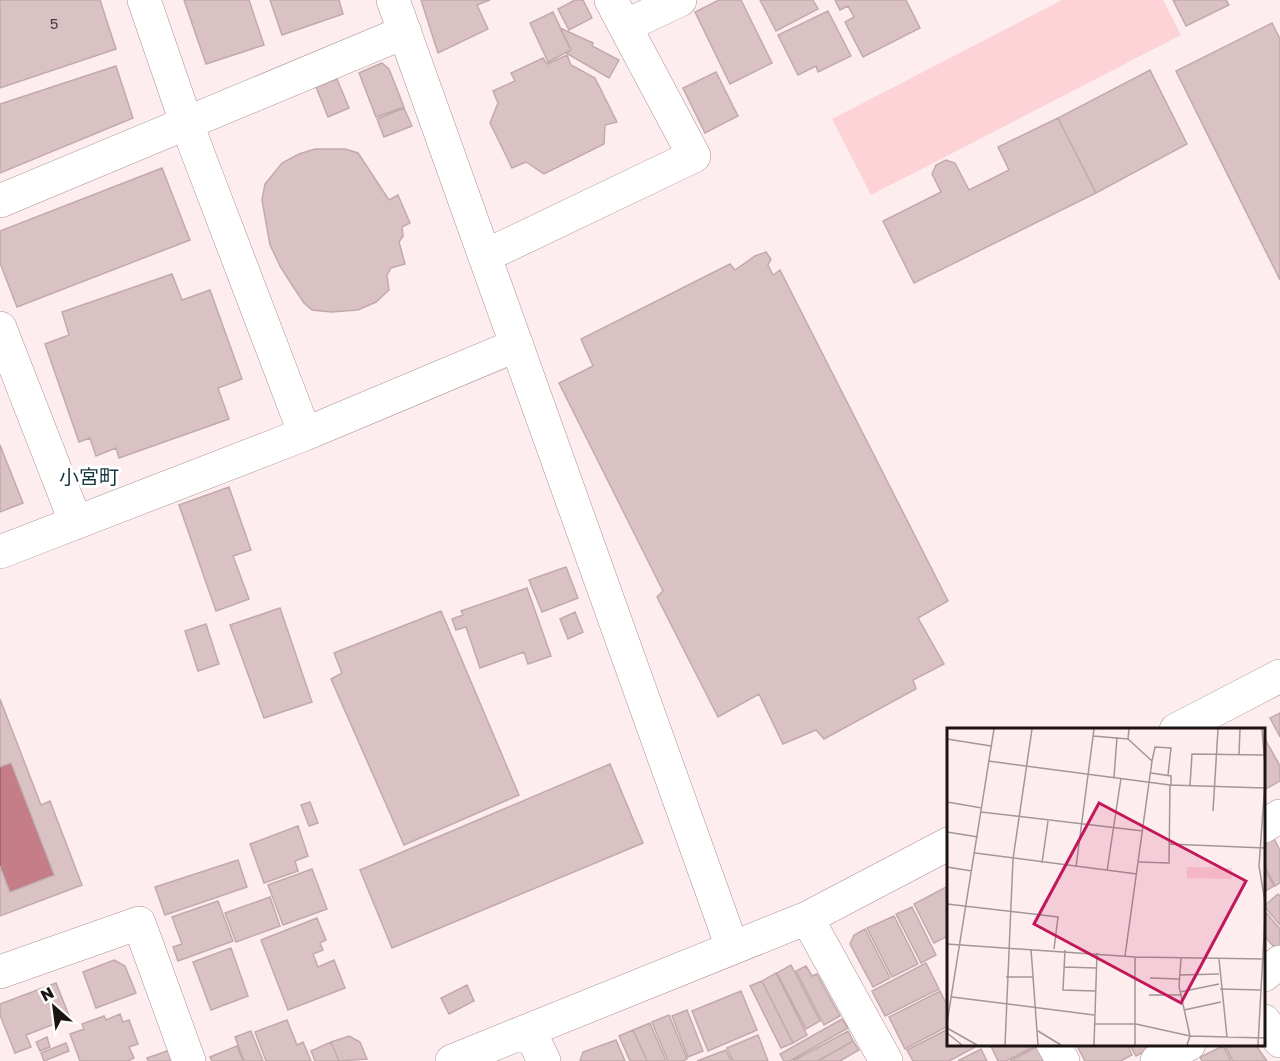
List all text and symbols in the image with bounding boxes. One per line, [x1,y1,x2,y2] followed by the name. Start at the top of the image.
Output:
[50,14,58,32] house number: 5
[59,464,119,488] district label: 小宮町
[947,728,1265,1046] inset map
[24,977,84,1037] north arrow
[37,982,57,1005] text: N

